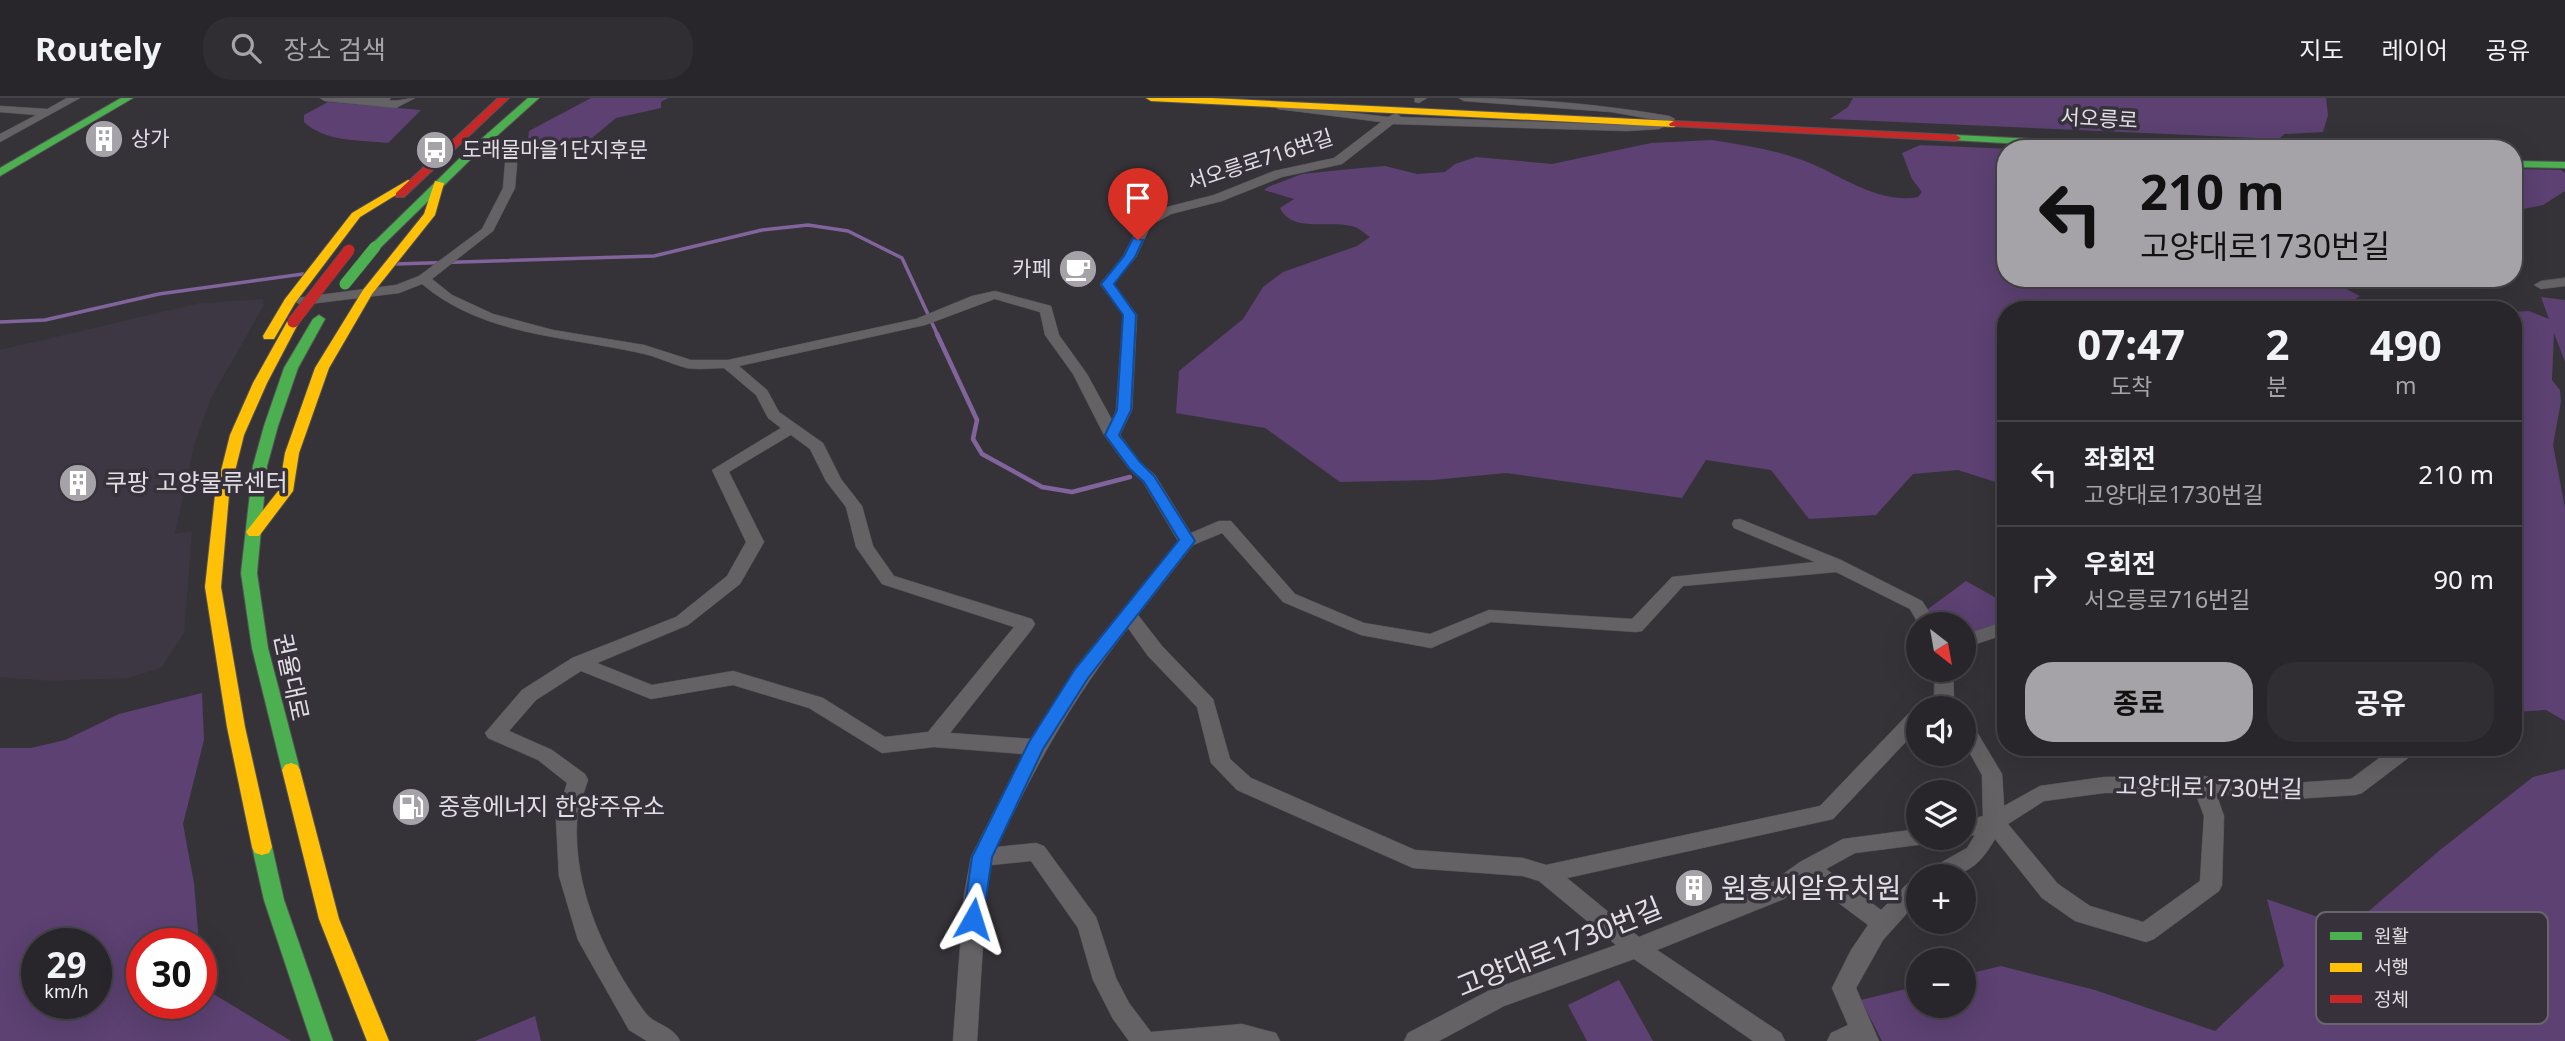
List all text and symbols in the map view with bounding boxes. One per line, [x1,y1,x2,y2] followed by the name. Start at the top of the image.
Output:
[203,17,693,80] search box
[35,26,161,71] text: Routely
[227,29,265,67] icon: search
[283,31,386,67] text: 장소 검색
[2299,33,2344,66] text: 지도
[2382,33,2448,66] text: 레이어
[2486,33,2530,66] text: 공유
[2060,102,2138,134] street label: 서오릉로
[83,118,125,160] building icon: 상가
[1183,122,1336,196] street label: 서오릉로716번길
[131,124,170,152] place label: 상가
[414,129,456,171] bus stop icon: 도래물마을1단지후문
[462,135,648,163] place label: 도래물마을1단지후문
[2140,158,2285,224] text: 210 m
[1108,168,1168,240] pin
[2025,168,2116,259] icon: left
[1119,179,1157,217] icon: arrive
[2140,224,2390,267] text: 고양대로1730번길
[1057,248,1099,290] cafe icon: 카페
[1012,254,1051,282] place label: 카페
[2077,315,2185,372] text: 07:47
[2265,315,2289,372] text: 2
[2370,316,2442,373] text: 490
[2395,369,2416,401] text: m
[2110,370,2152,402] text: 도착
[2267,370,2288,402] text: 분
[2084,440,2156,476] text: 좌회전
[2025,455,2063,493] icon: left
[2418,456,2494,492] text: 210 m
[57,462,99,504] building icon: 쿠팡 고양물류센터
[105,465,288,498] place label: 쿠팡 고양물류센터
[2084,478,2264,510] text: 고양대로1730번길
[2084,545,2156,581] text: 우회전
[2025,560,2063,598] icon: right
[2433,561,2494,597] text: 90 m
[2084,583,2250,615] text: 서오릉로716번길
[1906,612,1976,682] north arrow
[1906,612,1976,1018] map controls
[267,630,318,723] street label: 권율대로
[2025,662,2253,742] button: 종료
[2267,662,2494,742] button: 공유
[1906,696,1976,766] button: sound
[2115,768,2303,805] street label: 고양대로1730번길
[1906,780,1976,850] button: layers
[390,786,432,828] fuel station icon: 중흥에너지 한양주유소
[438,789,665,822] place label: 중흥에너지 한양주유소
[1906,864,1976,934] button: +
[1673,867,1715,909] building icon: 원흥씨알유치원
[1721,868,1901,906] place label: 원흥씨알유치원
[936,882,1010,956] position arrow
[1450,888,1667,1005] street label: 고양대로1730번길
[2316,912,2548,1024] legend
[2374,923,2409,949] text: 원활
[126,928,217,1019] speed limit sign: 30
[46,941,87,988] text: 29
[1906,948,1976,1018] button: −
[2374,954,2409,980] text: 서행
[44,979,89,1003] text: km/h
[2374,986,2409,1012] text: 정체

